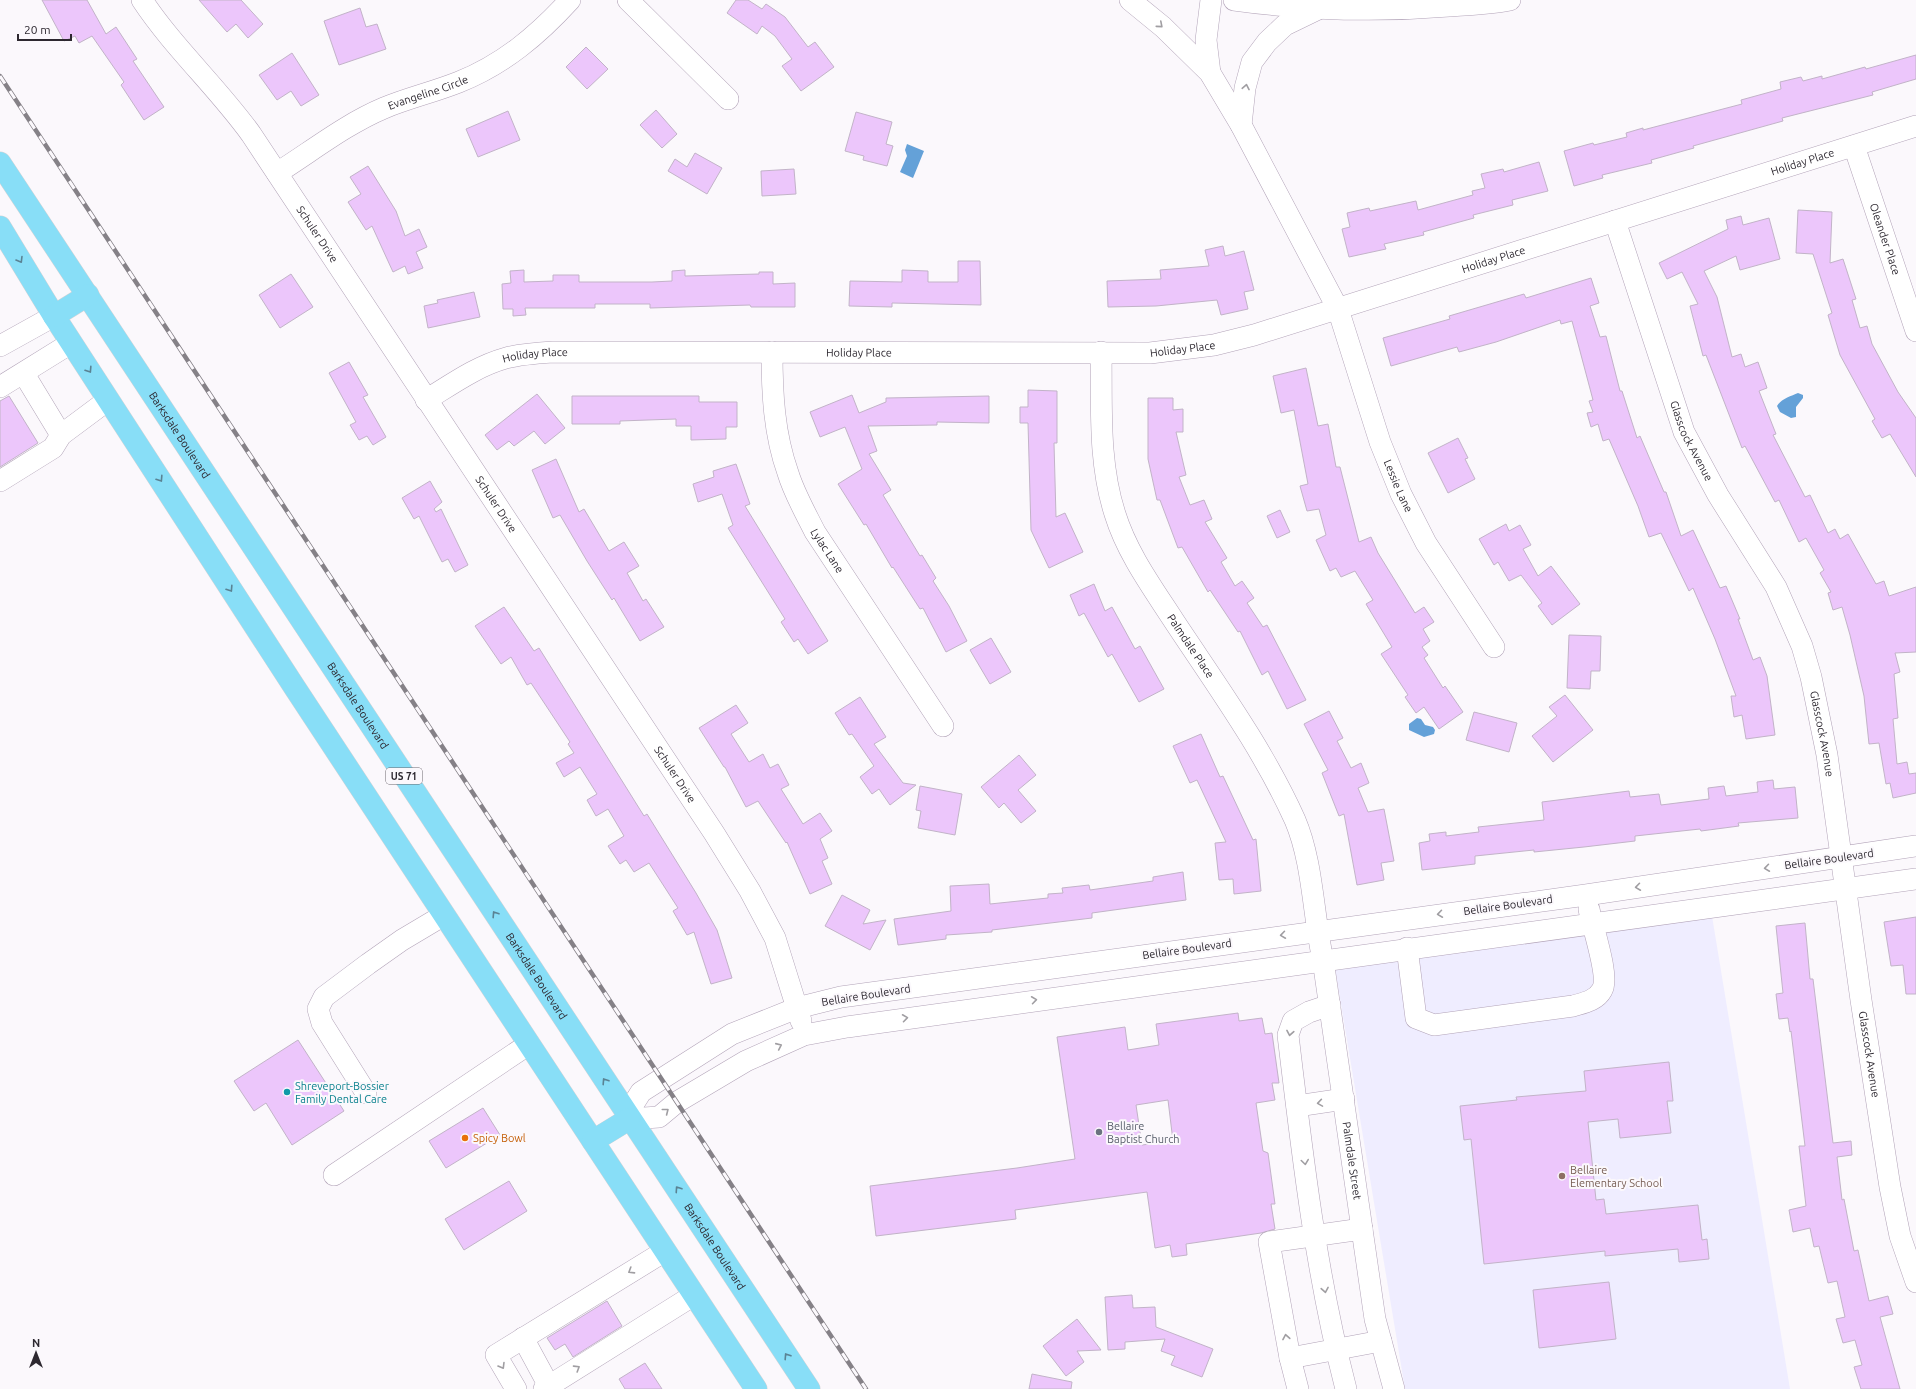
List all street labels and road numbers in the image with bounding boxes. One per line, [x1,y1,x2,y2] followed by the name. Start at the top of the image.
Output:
[386,73,470,112] street label: Evangeline Circle
[1769,146,1836,177] street label: Holiday Place
[1868,201,1903,276] street label: Oleander Place
[294,204,340,265] street label: Schuler Drive
[1460,244,1527,275] street label: Holiday Place
[1149,339,1216,359] street label: Holiday Place
[501,346,568,365] street label: Holiday Place
[826,346,892,359] street label: Holiday Place
[147,390,212,481] street label: Barksdale Boulevard
[1668,399,1715,483] street label: Glasscock Avenue
[1382,458,1415,514] street label: Lessie Lane
[473,474,519,535] street label: Schuler Drive
[808,527,846,575] street label: Lylac Lane
[1165,612,1216,680] street label: Palmdale Place
[325,660,391,751] street label: Barksdale Boulevard
[1808,690,1836,778] street label: Glasscock Avenue
[652,744,698,805] street label: Schuler Drive
[386,768,422,784] road number: US 71
[1784,847,1874,871] street label: Bellaire Boulevard
[1463,893,1553,917] street label: Bellaire Boulevard
[504,930,569,1021] street label: Barksdale Boulevard
[1142,937,1232,961] street label: Bellaire Boulevard
[821,982,911,1008] street label: Bellaire Boulevard
[1857,1010,1882,1098] street label: Glasscock Avenue
[1340,1121,1364,1201] street label: Palmdale Street
[682,1201,748,1292] street label: Barksdale Boulevard

